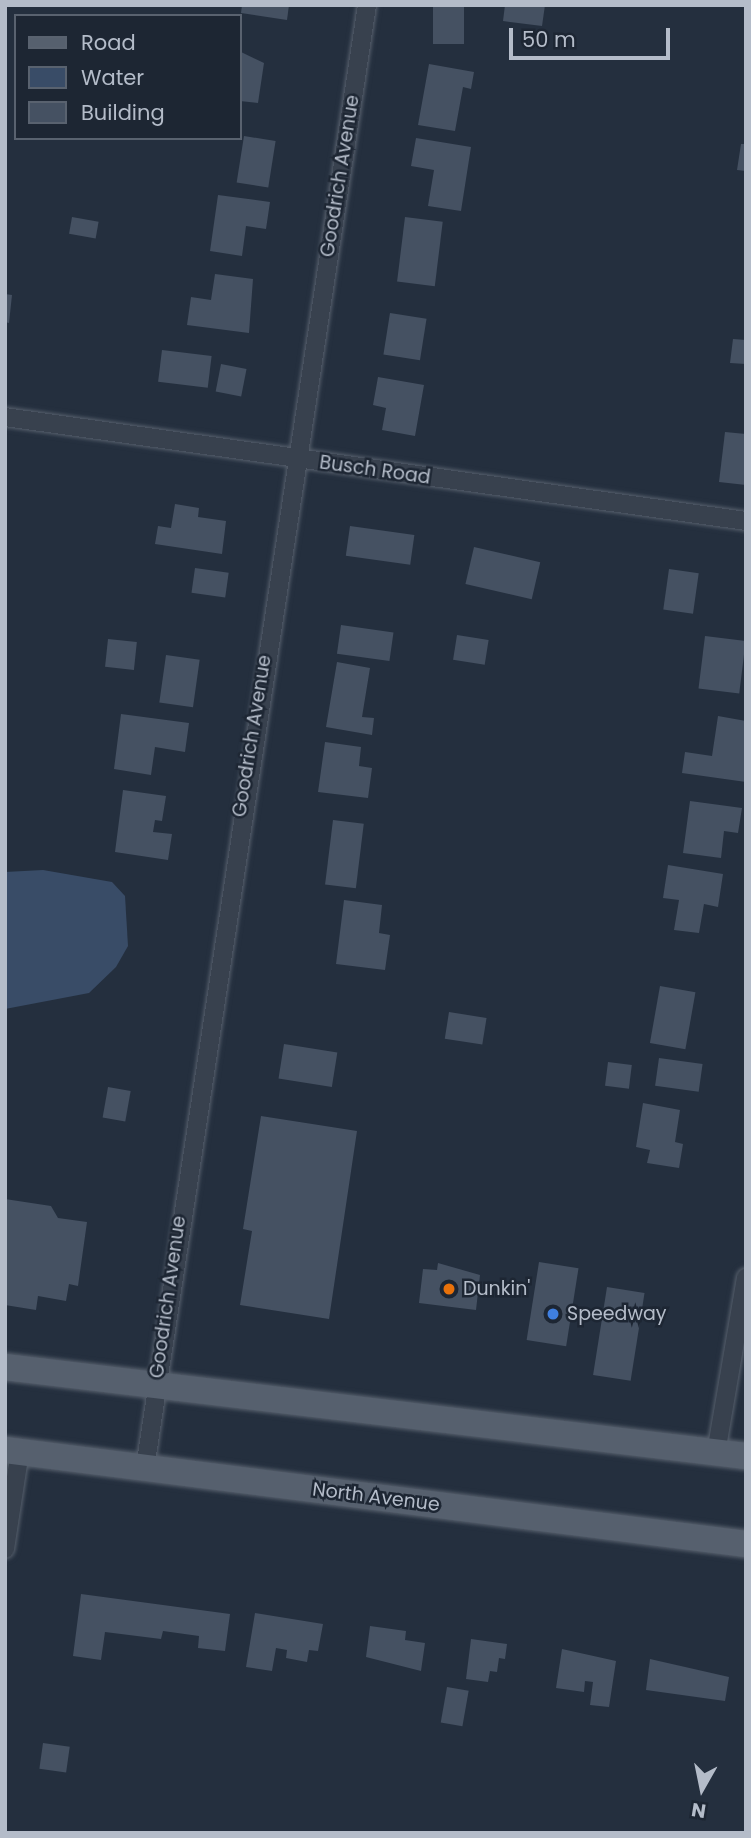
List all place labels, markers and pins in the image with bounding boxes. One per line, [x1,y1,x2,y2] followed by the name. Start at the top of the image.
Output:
[463,1278,530,1300] place label: Dunkin'
[441,1281,457,1297] marker: Dunkin'
[567,1303,667,1325] place label: Speedway
[545,1306,561,1322] marker: Speedway

